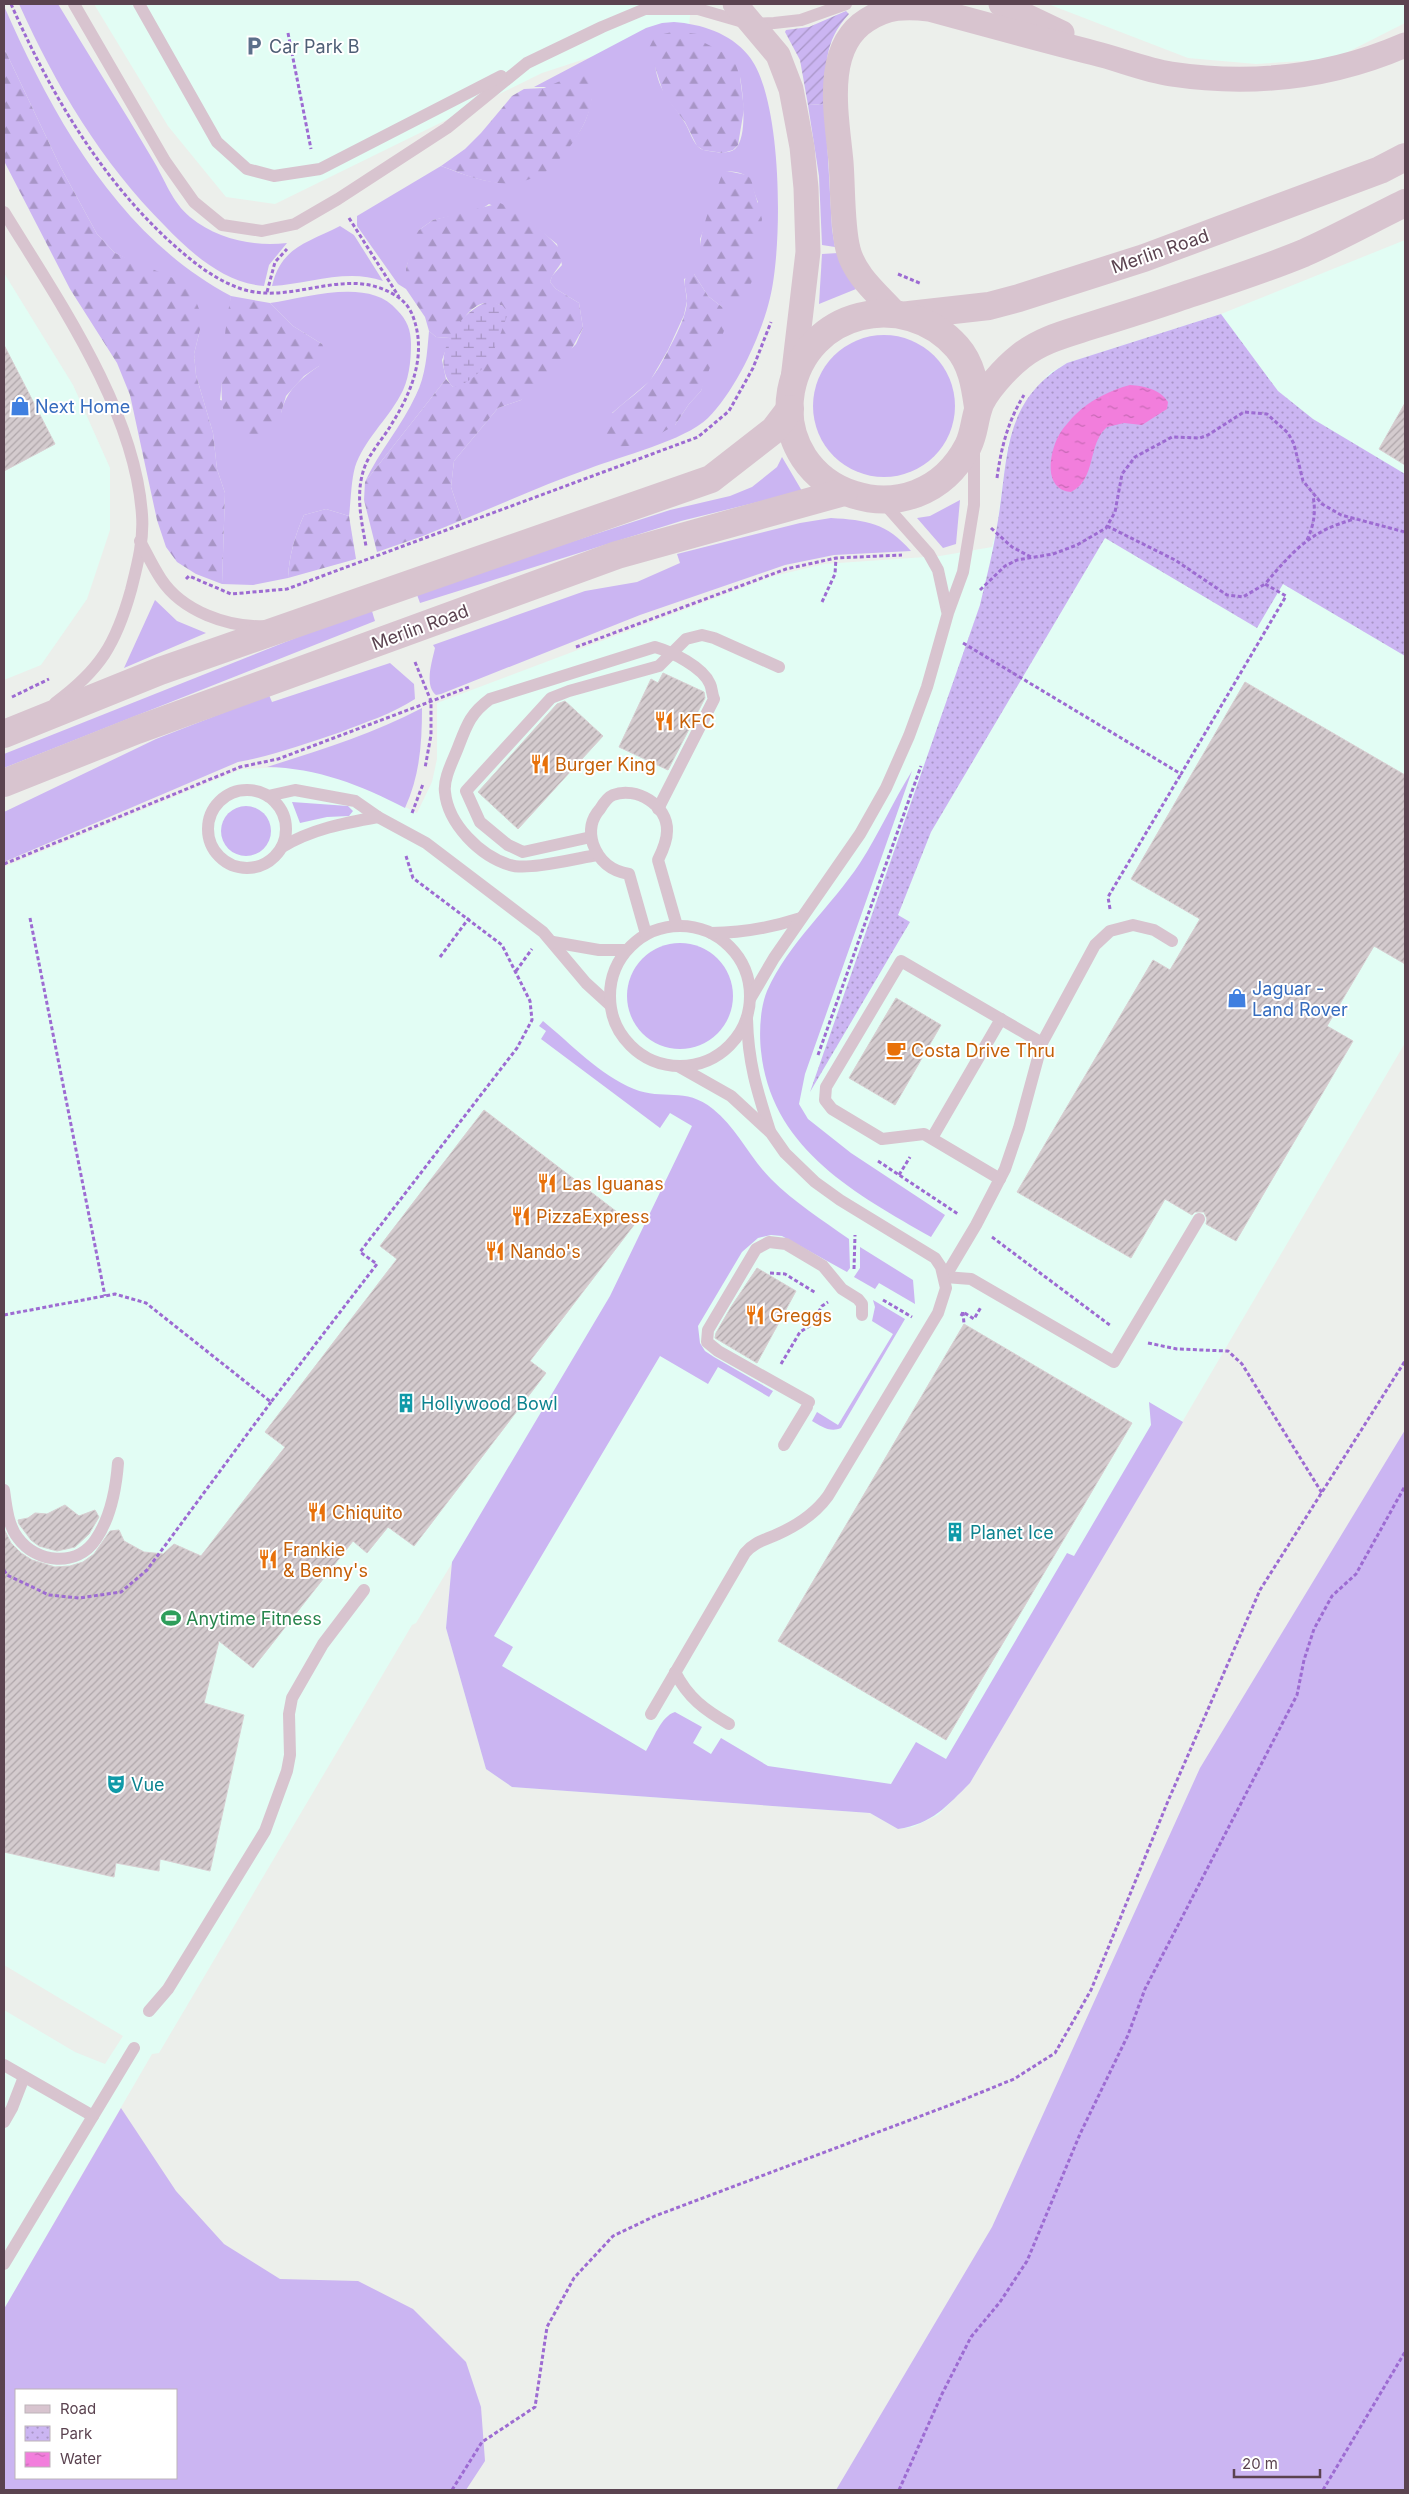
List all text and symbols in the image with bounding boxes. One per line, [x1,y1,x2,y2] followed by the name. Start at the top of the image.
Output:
[243,35,265,57] parking icon: Car Park B
[269,36,359,57] place label: Car Park B
[1109,225,1211,277] street label: Merlin Road
[9,395,31,417] shop icon: Next Home
[35,396,130,417] place label: Next Home
[369,600,471,654] street label: Merlin Road
[653,710,675,732] restaurant icon: KFC
[679,711,715,732] place label: KFC
[529,753,551,775] restaurant icon: Burger King
[555,754,656,775] place label: Burger King
[1252,978,1348,1020] place label: Jaguar - Land Rover
[1226,987,1248,1009] shop icon: Jaguar - Land Rover
[885,1039,907,1061] cafe icon: Costa Drive Thru
[911,1040,1055,1061] place label: Costa Drive Thru
[536,1172,558,1194] restaurant icon: Las Iguanas
[562,1173,664,1194] place label: Las Iguanas
[510,1205,532,1227] restaurant icon: PizzaExpress
[536,1206,649,1227] place label: PizzaExpress
[484,1240,506,1262] restaurant icon: Nando's
[510,1241,581,1262] place label: Nando's
[744,1304,766,1326] restaurant icon: Greggs
[770,1305,832,1326] place label: Greggs
[395,1392,417,1414] building icon: Hollywood Bowl
[421,1393,558,1414] place label: Hollywood Bowl
[306,1501,328,1523] restaurant icon: Chiquito
[332,1502,403,1523] place label: Chiquito
[944,1521,966,1543] building icon: Planet Ice
[970,1522,1054,1543] place label: Planet Ice
[283,1539,368,1581] place label: Frankie & Benny's
[257,1548,279,1570] restaurant icon: Frankie & Benny's
[160,1607,182,1629] sports icon: Anytime Fitness
[186,1608,322,1629] place label: Anytime Fitness
[105,1773,127,1795] theatre icon: Vue
[131,1774,165,1795] place label: Vue
[15,2389,178,2479] legend
[60,2399,96,2418] text: Road
[60,2424,93,2443] text: Park
[1234,2446,1320,2478] scale bar
[60,2449,102,2468] text: Water
[1242,2454,1278,2473] text: 20 m

